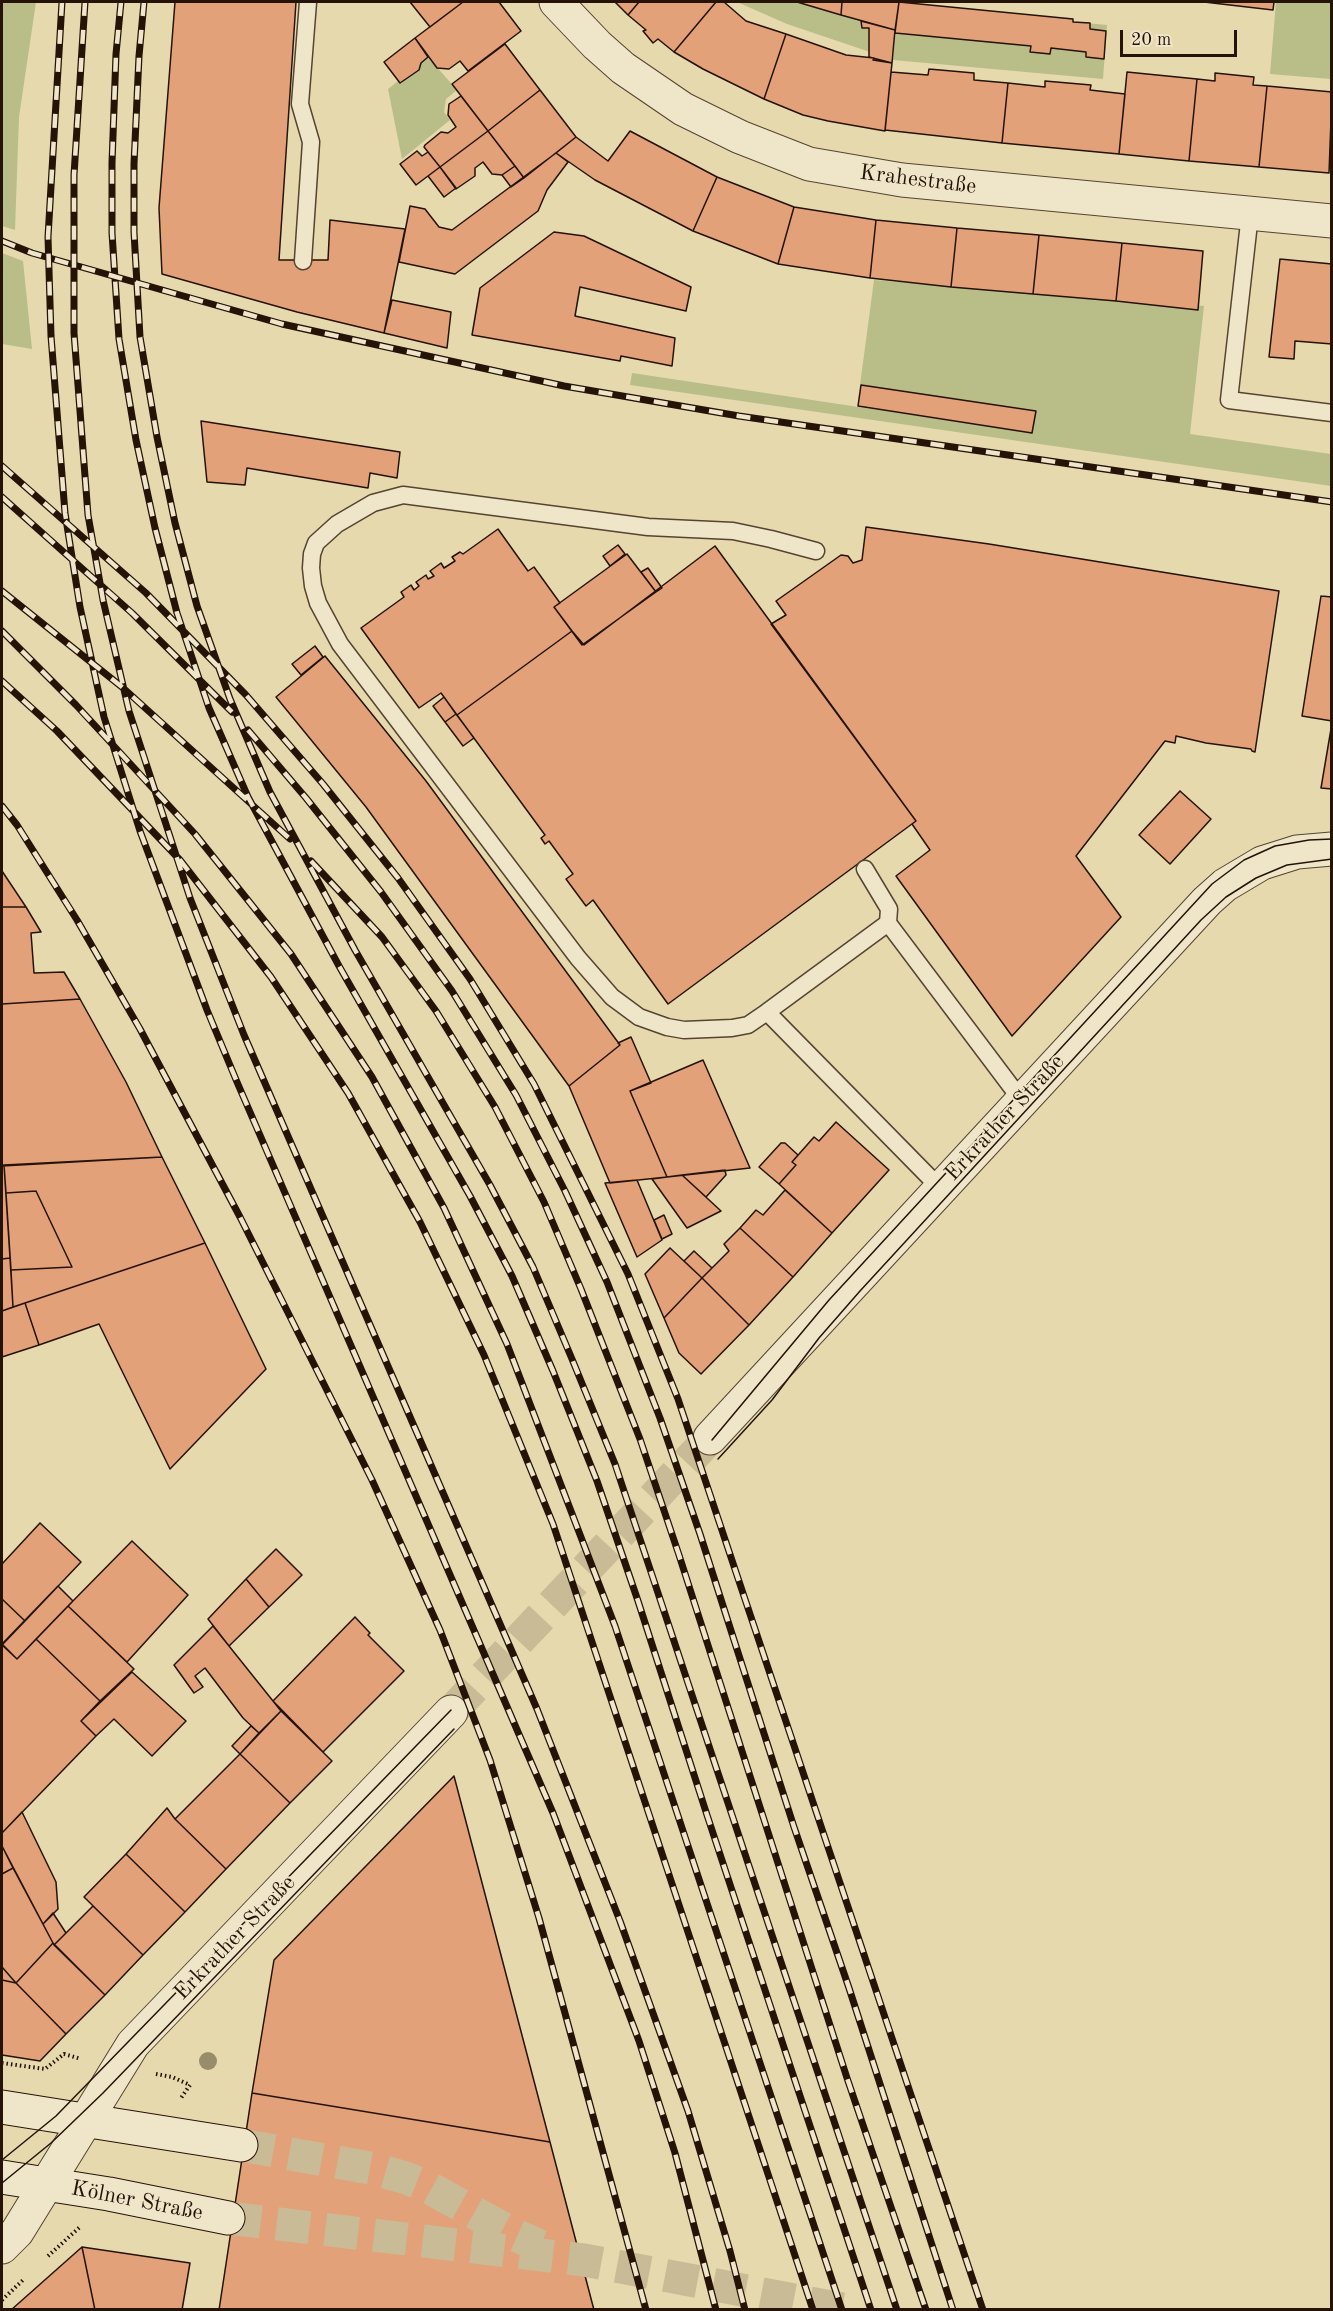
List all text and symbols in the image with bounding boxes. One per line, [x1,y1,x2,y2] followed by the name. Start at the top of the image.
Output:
[1123,18,1240,56] scale bar
[1131,31,1171,49] text: 20 m
[858,160,978,200] street label: Krahestraße
[940,1049,1070,1187] street label: Erkrather Straße
[169,1870,301,2006] street label: Erkrather Straße
[69,2175,205,2227] street label: Kölner Straße

